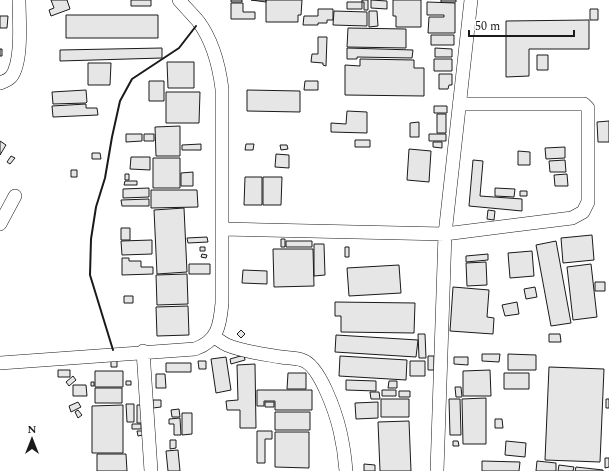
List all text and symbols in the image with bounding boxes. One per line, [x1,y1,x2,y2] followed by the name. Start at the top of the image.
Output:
[469,12,574,38] scale bar
[475,17,500,36] text: 50 m
[12,419,52,459] north arrow
[28,421,37,438] text: N

